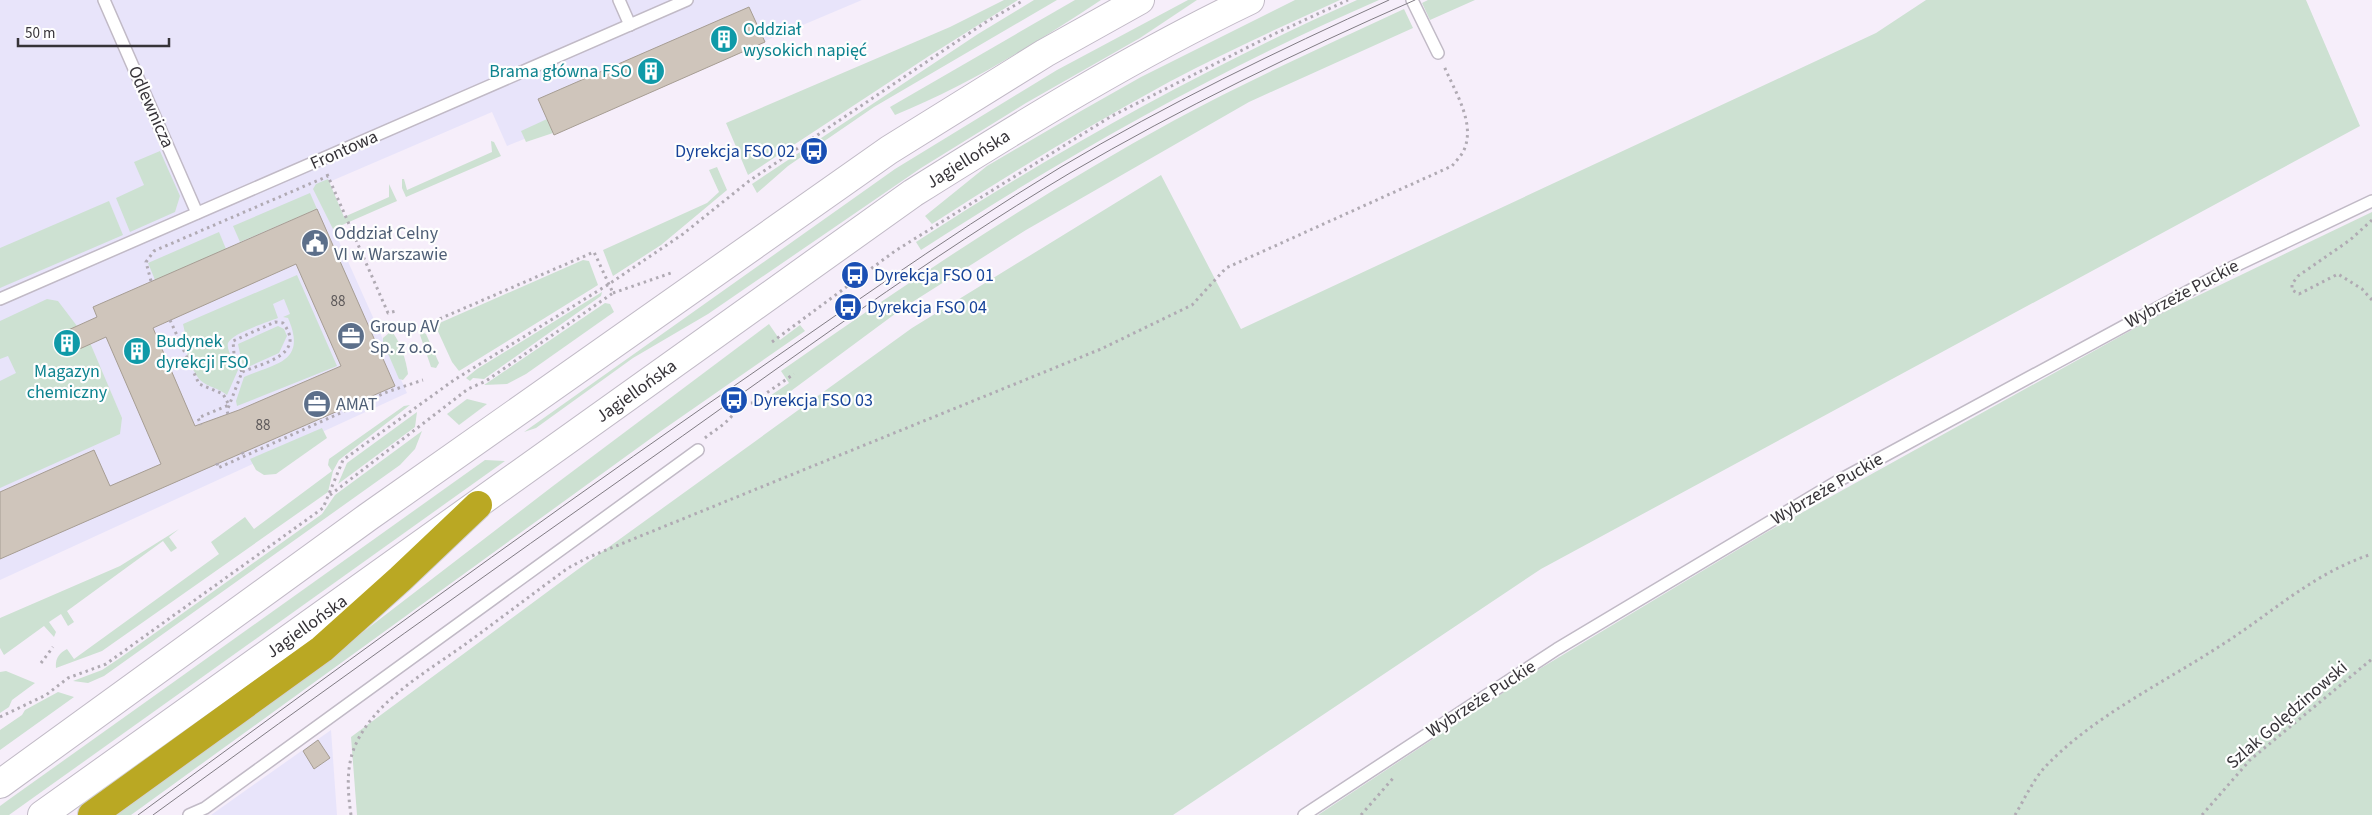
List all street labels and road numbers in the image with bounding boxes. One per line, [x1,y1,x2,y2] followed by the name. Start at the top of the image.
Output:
[122,62,180,152] street label: Odlewnicza
[921,123,1015,194] street label: Jagiellońska
[306,124,382,176] street label: Frontowa
[2121,253,2243,335] street label: Wybrzeże Puckie
[590,353,682,428] street label: Jagiellońska
[1766,447,1888,531] street label: Wybrzeże Puckie
[261,589,352,664] street label: Jagiellońska
[1422,654,1541,744] street label: Wybrzeże Puckie
[2221,655,2353,775] street label: Szlak Golędzinowski

